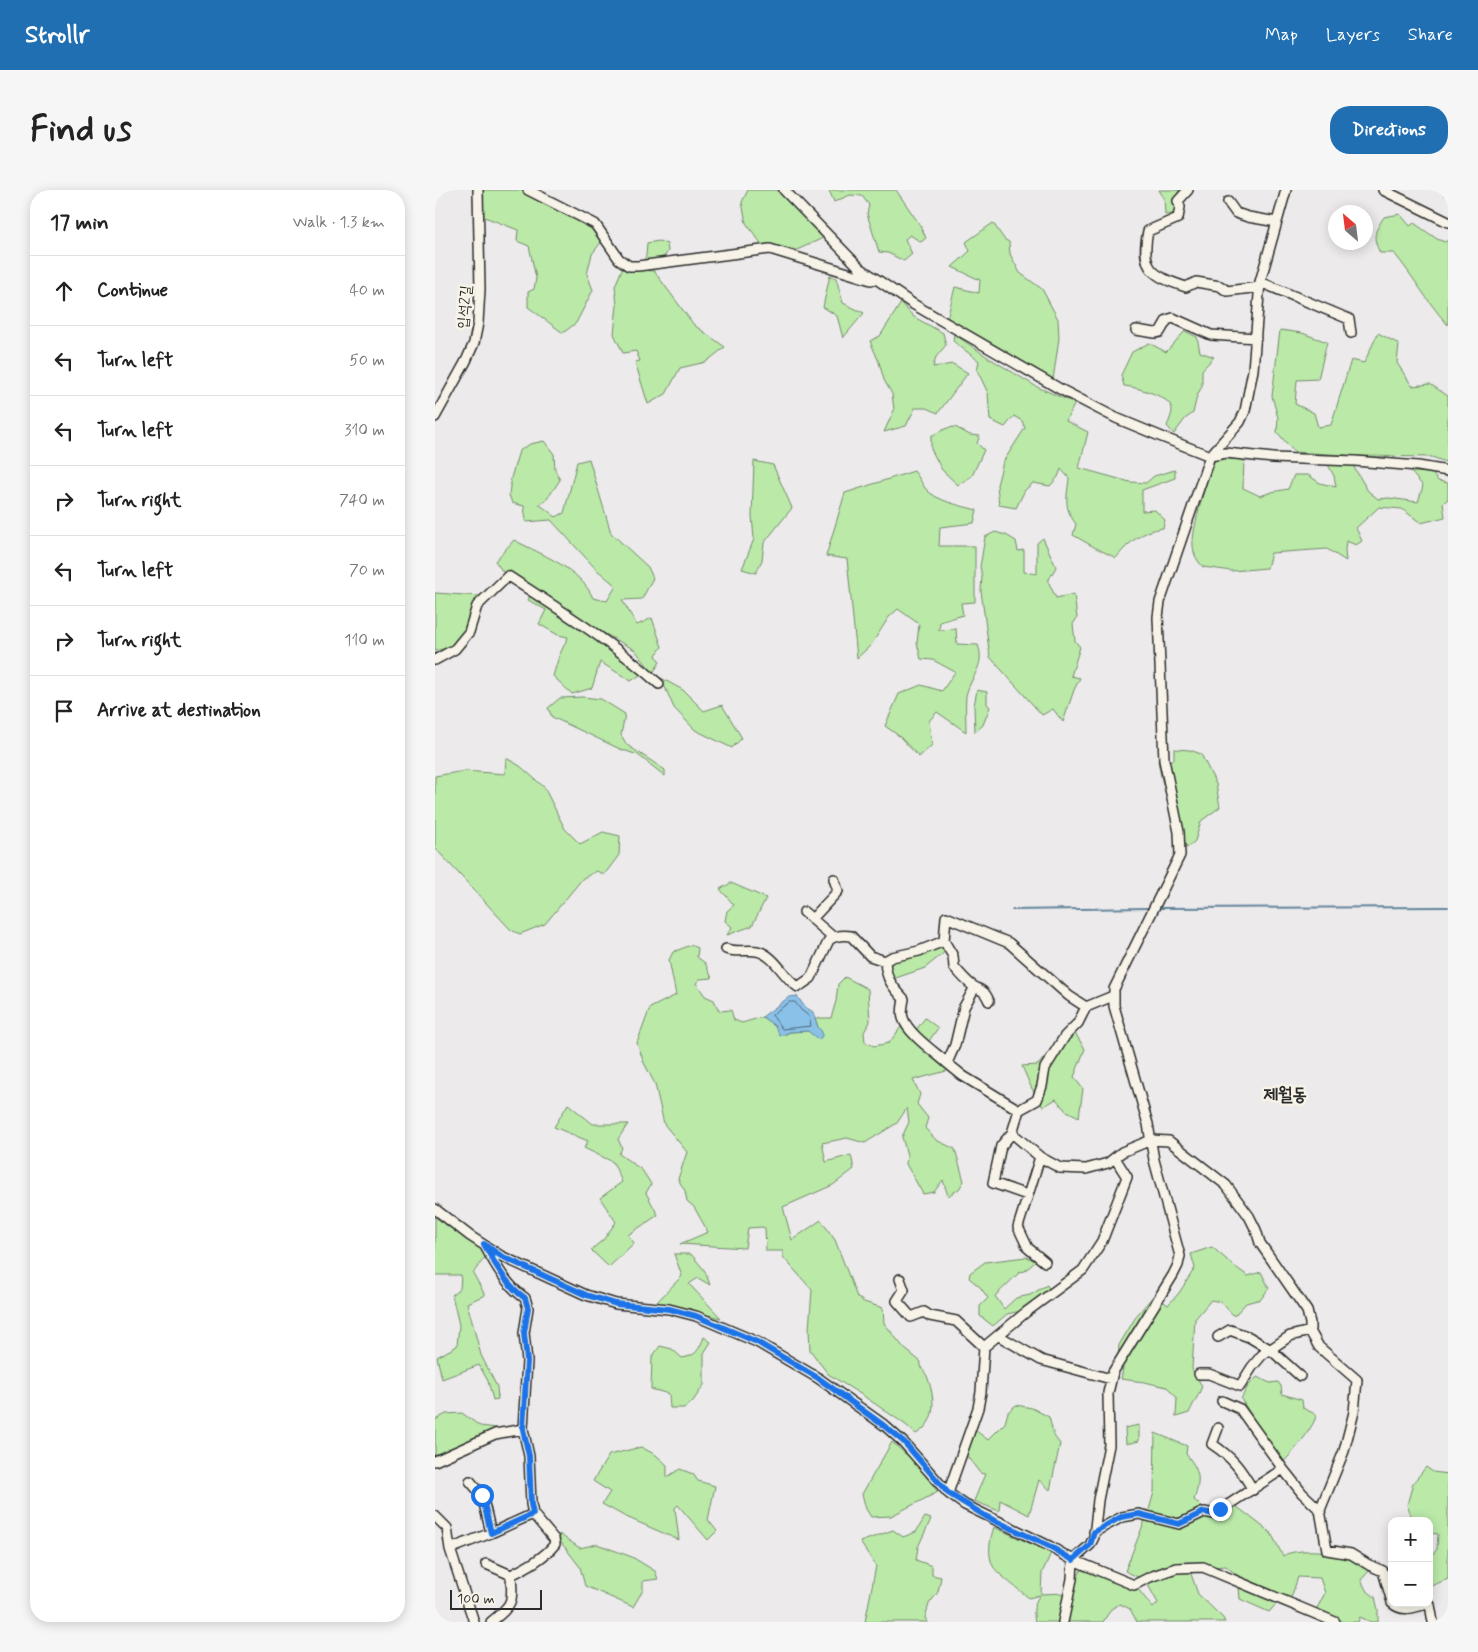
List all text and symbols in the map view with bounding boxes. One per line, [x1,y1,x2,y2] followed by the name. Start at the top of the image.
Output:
[25,20,89,51] text: Strollr
[1265,23,1298,47] text: Map
[1326,23,1380,47] text: Layers
[1408,23,1453,47] text: Share
[1330,106,1448,154] button: Directions
[30,107,132,153] text: Find us
[1328,205,1373,250] north arrow
[50,209,109,237] text: 17 min
[293,212,385,233] text: Walk · 1.3 km
[50,277,78,305] icon: ahead
[97,278,168,303] text: Continue
[349,280,385,301] text: 40 m
[453,285,477,330] street label: 입석2길
[50,347,78,375] icon: left
[97,348,173,373] text: Turn left
[349,350,385,371] text: 50 m
[50,417,78,445] icon: left
[97,418,173,443] text: Turn left
[344,420,385,441] text: 310 m
[50,487,78,515] icon: right
[97,488,181,513] text: Turn right
[339,490,385,511] text: 740 m
[50,557,78,585] icon: left
[97,558,173,583] text: Turn left
[349,560,385,581] text: 70 m
[50,627,78,655] icon: right
[97,628,181,653] text: Turn right
[344,630,385,651] text: 110 m
[50,697,78,725] icon: arrive
[97,698,261,723] text: Arrive at destination
[1263,1083,1307,1107] district label: 제월동
[471,1484,494,1507] route start
[1209,1498,1232,1521] route end
[1388,1517,1433,1607] map controls
[1388,1517,1433,1562] button: +
[1388,1562,1433,1607] button: −
[450,1587,543,1610] scale bar
[457,1590,495,1608] text: 100 m

